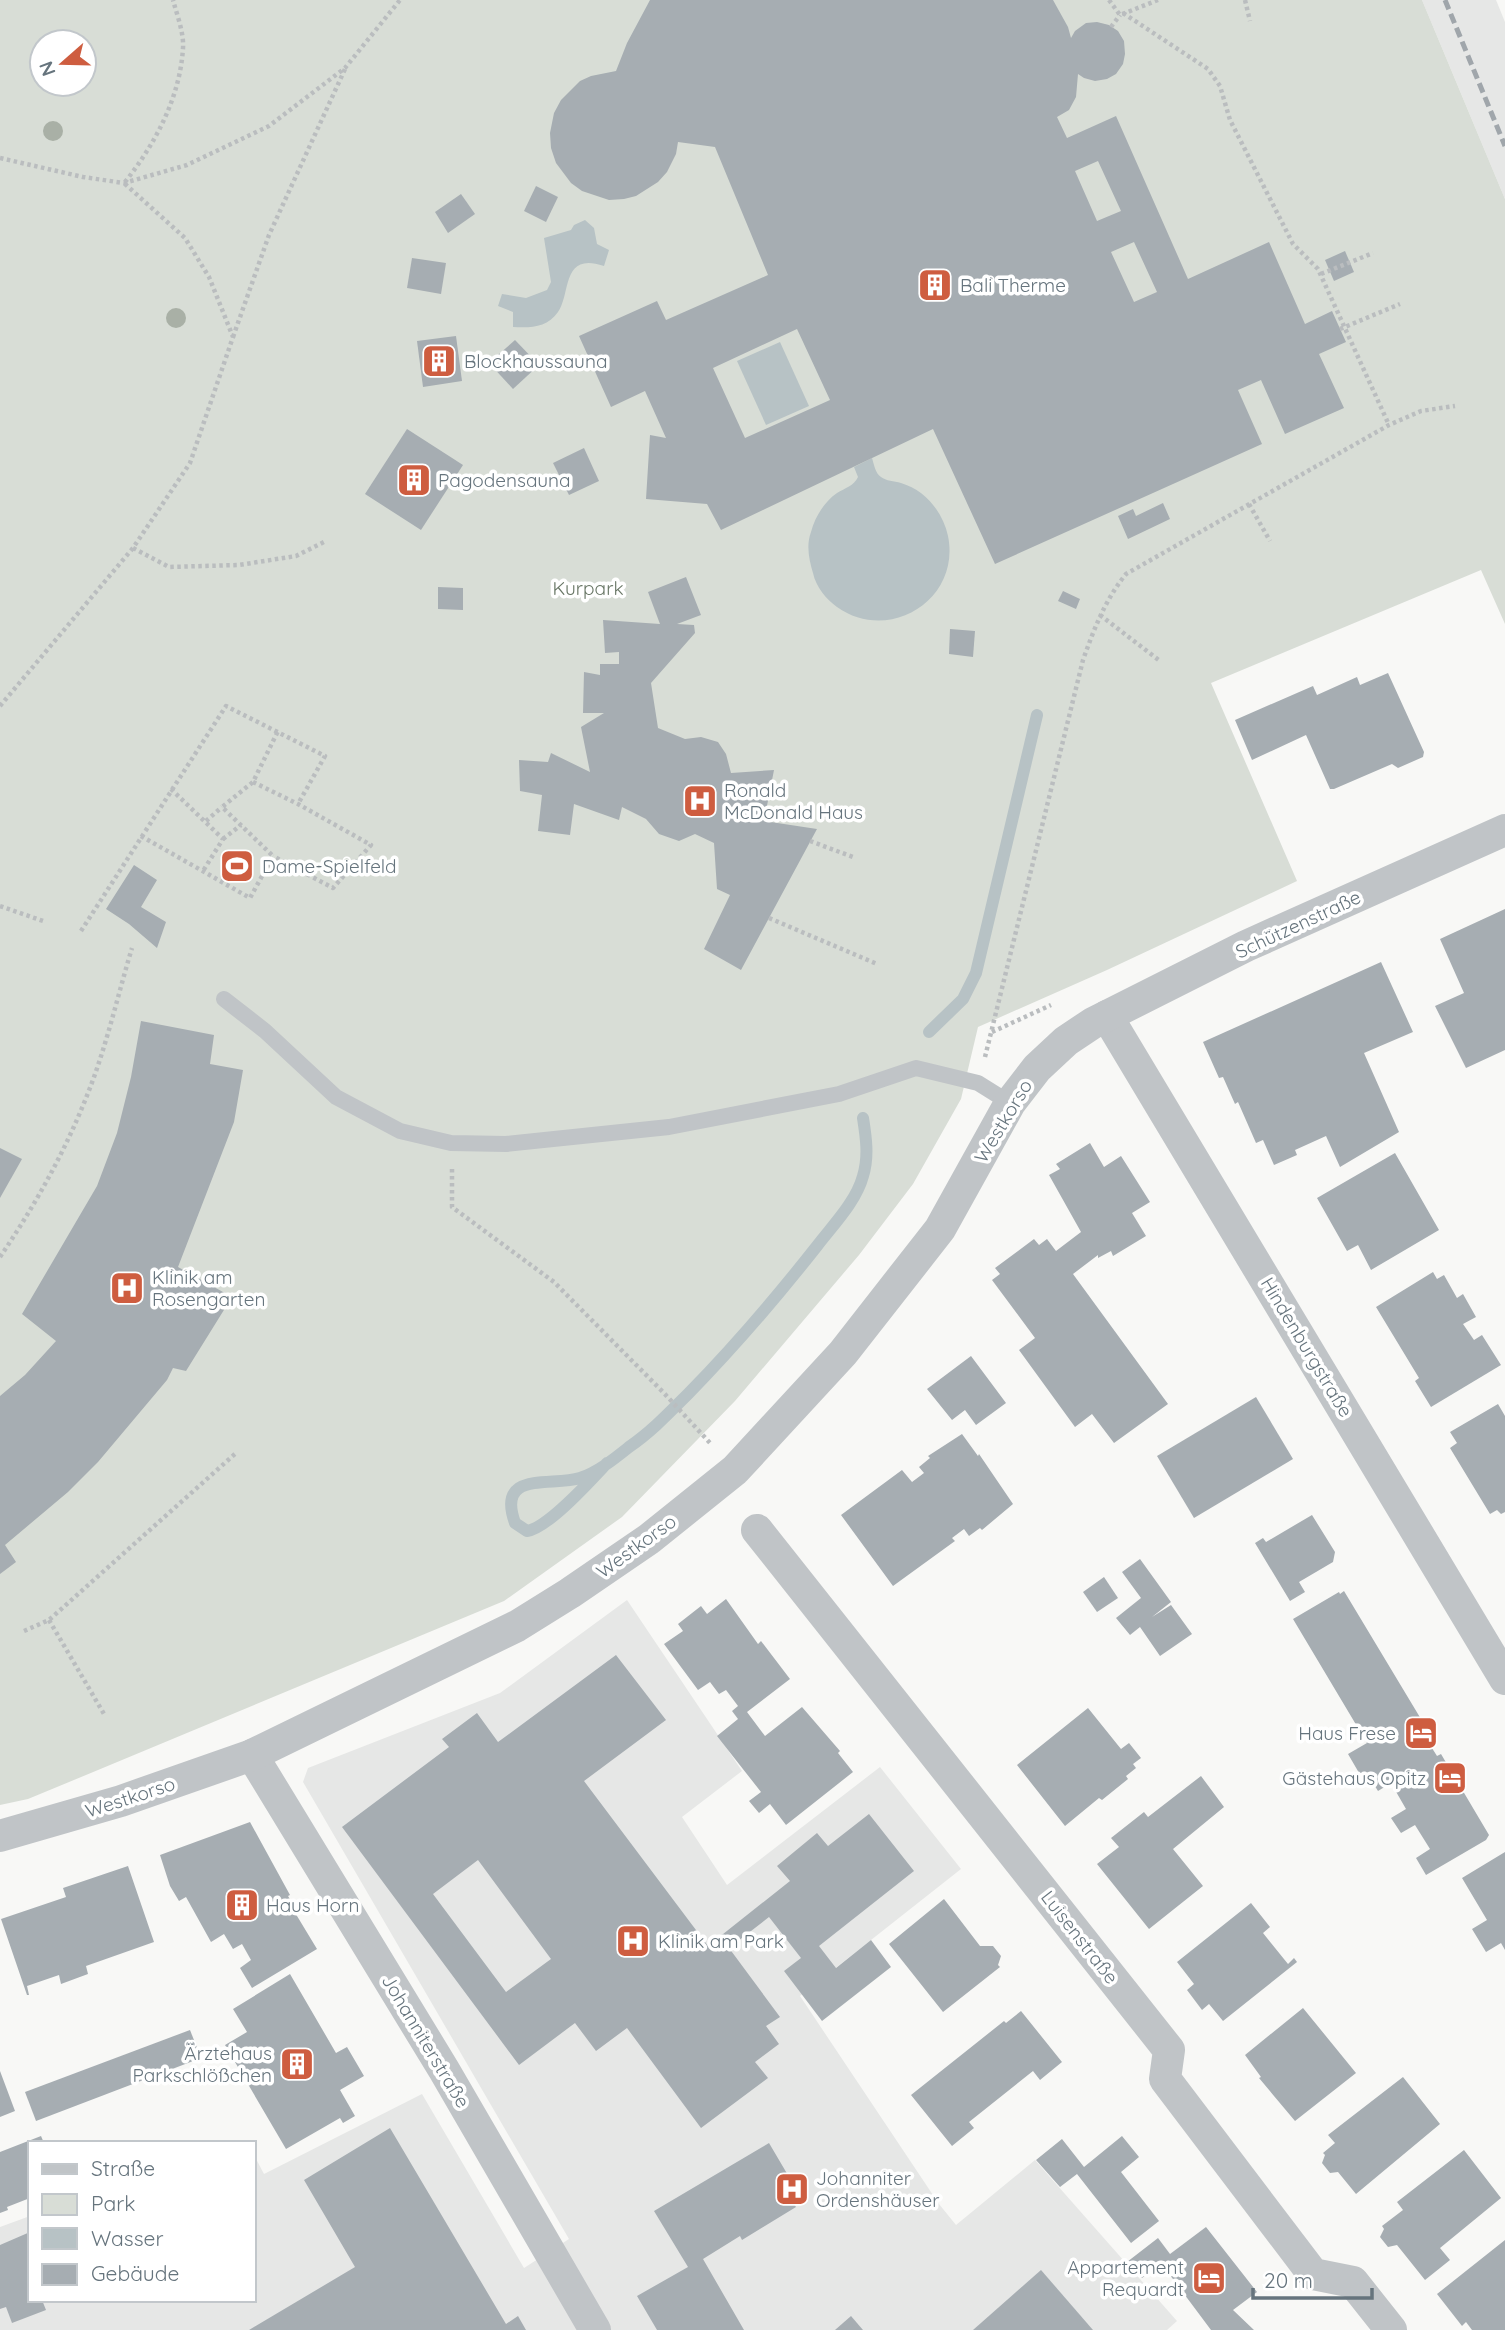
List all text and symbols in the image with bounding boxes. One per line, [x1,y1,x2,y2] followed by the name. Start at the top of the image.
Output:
[28,28,98,98] north arrow
[33,58,61,79] text: N
[916,266,954,304] building icon: Bali Therme
[960,273,1066,297] place label: Bali Therme
[420,342,458,380] building icon: Blockhaussauna
[464,349,607,373] place label: Blockhaussauna
[395,461,433,499] building icon: Pagodensauna
[438,468,571,492] place label: Pagodensauna
[552,576,624,600] park label: Kurpark
[724,778,863,824] place label: Ronald McDonald Haus
[681,782,719,820] hospital icon: Ronald McDonald Haus
[218,847,256,885] sports icon: Dame-Spielfeld
[262,854,397,878] place label: Dame-Spielfeld
[1232,885,1364,963] street label: Schützenstraße
[969,1075,1037,1167] street label: Westkorso
[152,1265,265,1311] place label: Klinik am Rosengarten
[108,1269,146,1307] hospital icon: Klinik am Rosengarten
[1256,1273,1358,1421] street label: Hindenburgstraße
[591,1509,681,1583] street label: Westkorso
[1402,1714,1440,1752] hotel icon: Haus Frese
[1298,1721,1396,1745] place label: Haus Frese
[1431,1759,1469,1797] hotel icon: Gästehaus Opitz
[1282,1766,1426,1790] place label: Gästehaus Opitz
[82,1771,178,1823] street label: Westkorso
[223,1886,261,1924] building icon: Haus Horn
[1036,1886,1124,1988] street label: Luisenstraße
[266,1893,359,1917] place label: Haus Horn
[614,1922,652,1960] hospital icon: Klinik am Park
[658,1929,784,1953] place label: Klinik am Park
[377,1970,475,2112] street label: Johanniterstraße
[133,2041,272,2087] place label: Ärztehaus Parkschlößchen
[278,2045,316,2083] building icon: Ärztehaus Parkschlößchen
[28,2141,256,2302] legend
[91,2155,155,2181] text: Straße
[816,2166,940,2212] place label: Johanniter Ordenshäuser
[773,2170,811,2208] hospital icon: Johanniter Ordenshäuser
[91,2190,135,2216] text: Park
[91,2225,163,2251] text: Wasser
[1067,2255,1184,2301] place label: Appartement Requardt
[1253,2256,1372,2300] scale bar
[1190,2259,1228,2297] hotel icon: Appartement Requardt
[91,2260,179,2286] text: Gebäude
[1264,2267,1313,2293] text: 20 m

